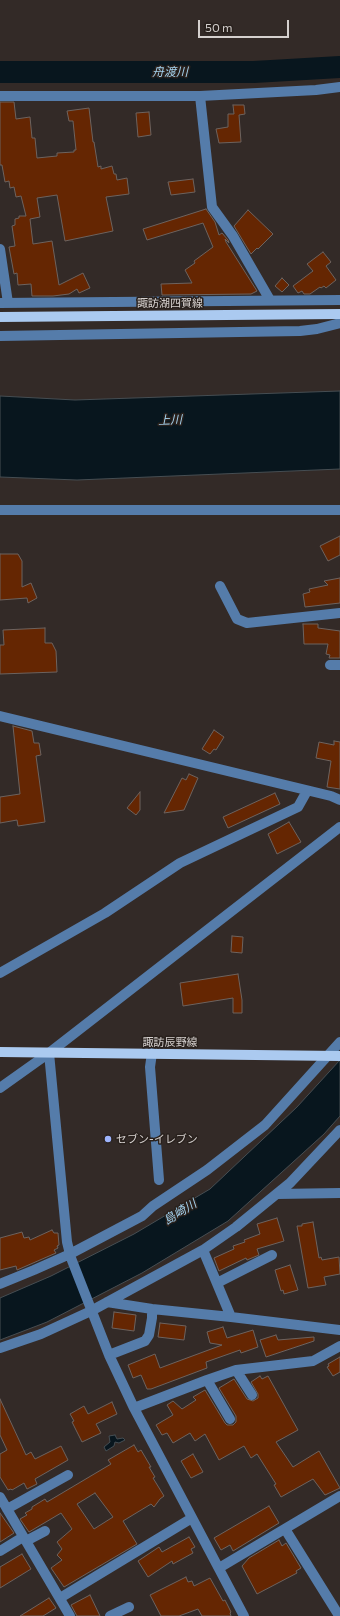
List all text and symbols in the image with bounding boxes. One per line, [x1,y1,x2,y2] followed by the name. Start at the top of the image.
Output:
[200,12,291,38] scale bar
[205,20,233,34] text: 50 m
[152,65,188,79] water label: 舟渡川
[137,296,203,310] street label: 諏訪湖四賀線
[158,412,182,428] water label: 上川
[143,1035,197,1049] street label: 諏訪辰野線
[116,1132,198,1146] place label: セブン-イレブン
[103,1134,113,1144] marker: セブン-イレブン
[161,1196,199,1228] water label: 島崎川

